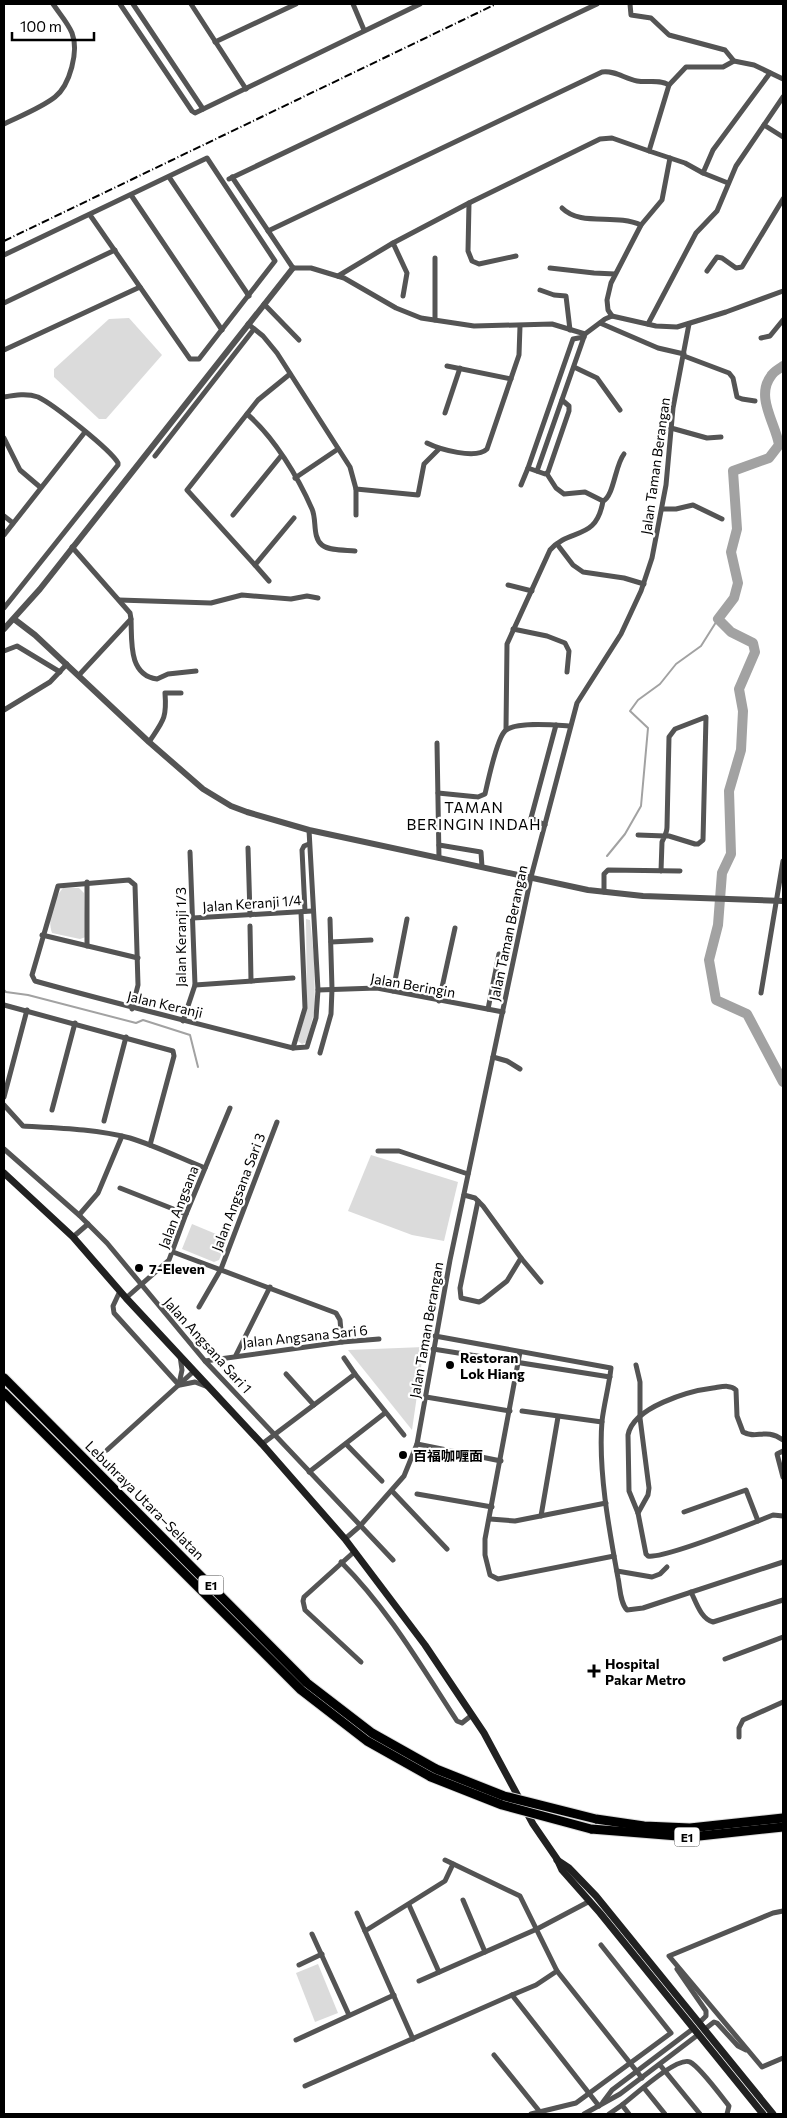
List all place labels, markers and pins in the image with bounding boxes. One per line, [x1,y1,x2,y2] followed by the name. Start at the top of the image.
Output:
[149,1260,205,1277] place label: 7-Eleven
[133,1262,145,1274] marker: 7-Eleven
[460,1349,525,1382] place label: Restoran Lok Hiang
[444,1359,456,1371] marker: Restoran Lok Hiang
[413,1447,483,1464] place label: 百福咖喱面
[397,1449,409,1461] marker: 百福咖喱面
[605,1655,686,1688] place label: Hospital Pakar Metro
[587,1664,601,1678] marker: Hospital Pakar Metro

